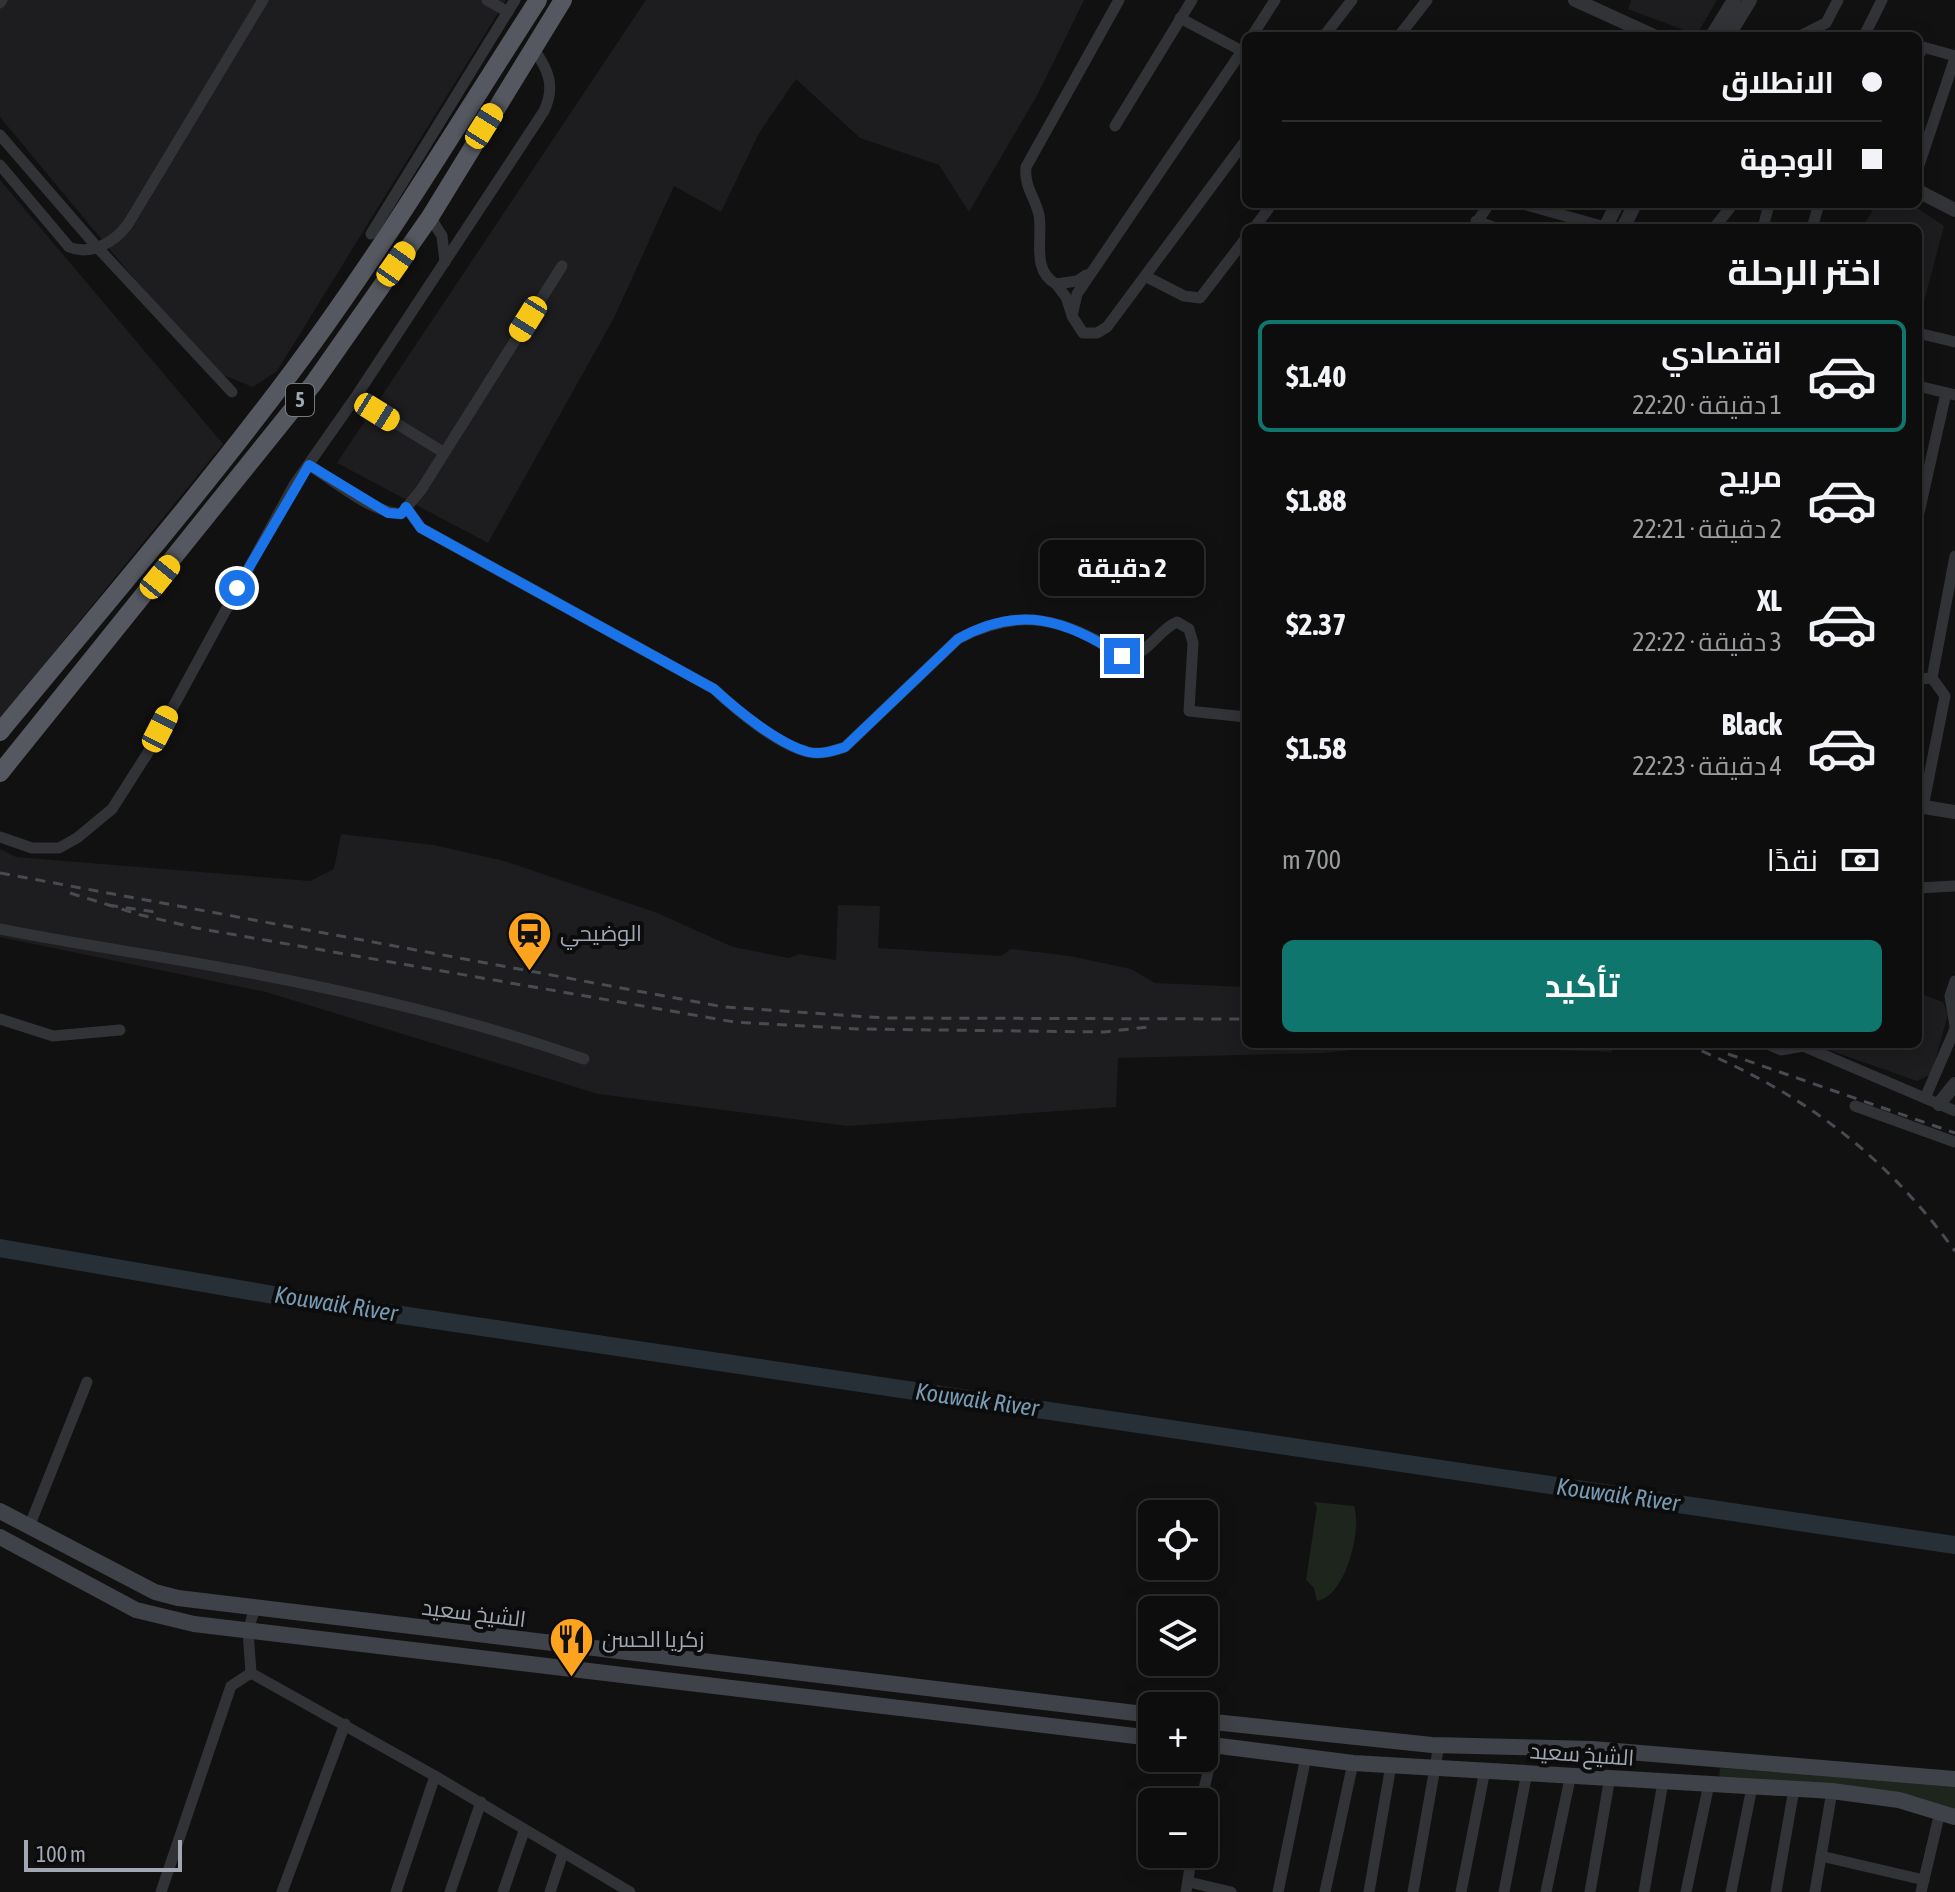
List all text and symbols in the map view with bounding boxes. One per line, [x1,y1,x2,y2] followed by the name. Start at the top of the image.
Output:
[1721,65,1834,99] text: الانطلاق
[461,99,507,153] car
[1740,142,1834,176] text: الوجهة
[372,237,420,291] car
[1727,251,1882,293] text: اختر الرحلة
[505,292,551,346] car
[1661,335,1782,369] text: اقتصادي
[1806,340,1878,412] icon: car
[1286,359,1346,393] text: $1.40
[286,384,314,416] road number: 5
[350,389,404,435] car
[1632,390,1782,420] text: 1 دقيقة · 22:20
[1719,459,1782,493] text: مريح
[1806,464,1878,536] icon: car
[1286,483,1346,517] text: $1.88
[1632,514,1782,544] text: 2 دقيقة · 22:21
[1040,540,1204,596] callout: 2 دقيقة
[136,551,184,603] car
[1077,553,1167,583] text: 2 دقيقة
[219,570,255,606] route start
[1757,583,1782,617] text: XL
[1806,588,1878,660] icon: car
[1286,607,1346,641] text: $2.37
[1632,627,1782,657] text: 3 دقيقة · 22:22
[1104,638,1140,674] route end
[138,702,182,756] car
[1722,707,1782,741] text: Black
[1806,712,1878,784] icon: car
[1286,731,1346,765] text: $1.58
[1632,751,1782,781] text: 4 دقيقة · 22:23
[1838,838,1882,882] icon: cash
[1767,843,1818,877] text: نقدًا
[1282,845,1341,875] text: 700 m
[505,909,553,972] station icon: الوضيحي
[560,920,642,950] place label: الوضيحي
[1282,940,1882,1032] button: تأكيد
[273,1280,400,1327] water label: Kouwaik River
[914,1378,1041,1422] water label: Kouwaik River
[1555,1473,1682,1517] water label: Kouwaik River
[1138,1500,1218,1868] map controls
[1138,1500,1218,1580] button: locate
[420,1594,528,1634] street label: الشيخ سعيد
[1138,1596,1218,1676] button: layers
[547,1615,595,1678] restaurant icon: زكريا الحسن
[602,1626,704,1653] place label: زكريا الحسن
[1138,1692,1218,1772] button: +
[1529,1737,1635,1773] street label: الشيخ سعيد
[1138,1788,1218,1868] button: −
[24,1836,182,1872] scale bar
[36,1841,86,1867] text: 100 m

